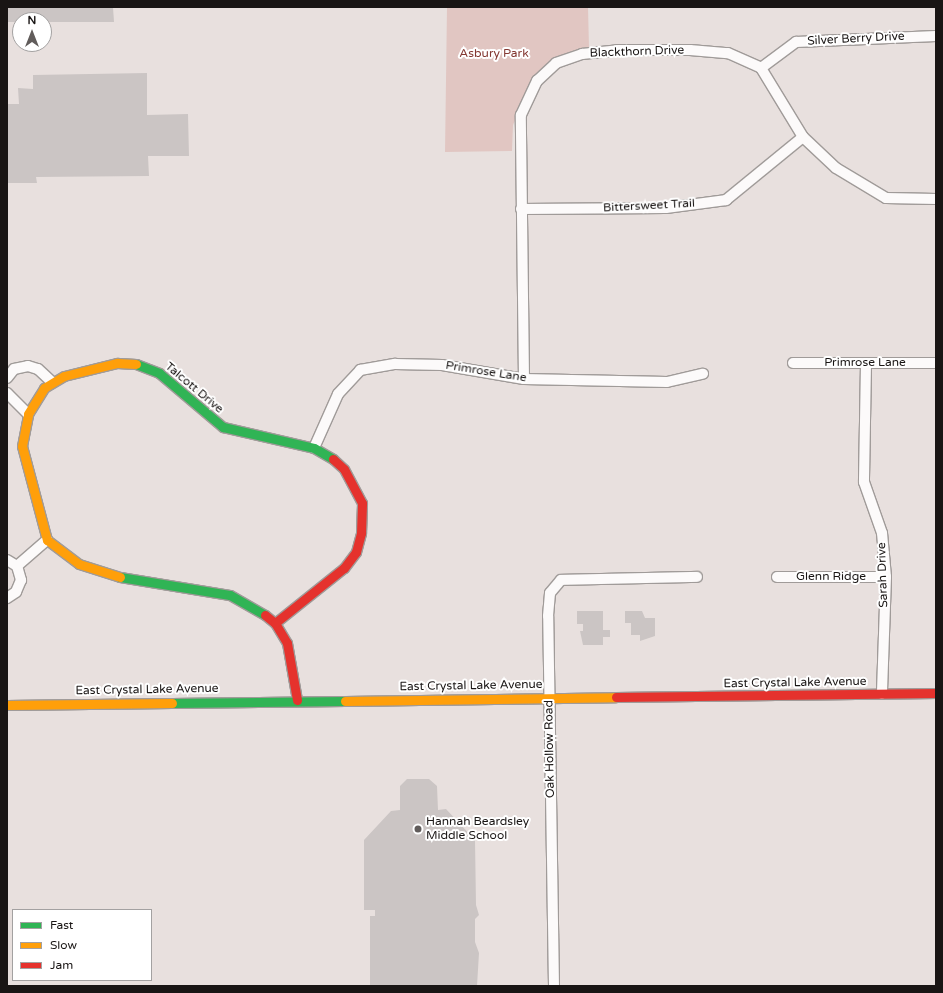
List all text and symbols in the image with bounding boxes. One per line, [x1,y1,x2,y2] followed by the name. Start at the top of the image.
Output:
[12,12,52,52] north arrow
[28,14,36,27] text: N
[807,29,905,49] street label: Silver Berry Drive
[589,43,685,61] street label: Blackthorn Drive
[459,47,529,61] park label: Asbury Park
[603,196,695,216] street label: Bittersweet Trail
[824,356,906,370] street label: Primrose Lane
[445,358,527,386] street label: Primrose Lane
[162,359,226,417] street label: Talcott Drive
[875,542,891,608] street label: Sarah Drive
[796,570,866,584] street label: Glenn Ridge
[723,675,867,691] street label: East Crystal Lake Avenue
[399,678,543,694] street label: East Crystal Lake Avenue
[75,682,219,698] street label: East Crystal Lake Avenue
[542,700,558,798] street label: Oak Hollow Road
[426,815,529,843] place label: Hannah Beardsley Middle School
[413,824,423,834] marker: Hannah Beardsley Middle School
[12,909,152,981] legend
[50,918,73,932] text: Fast
[50,938,77,952] text: Slow
[50,958,73,972] text: Jam

